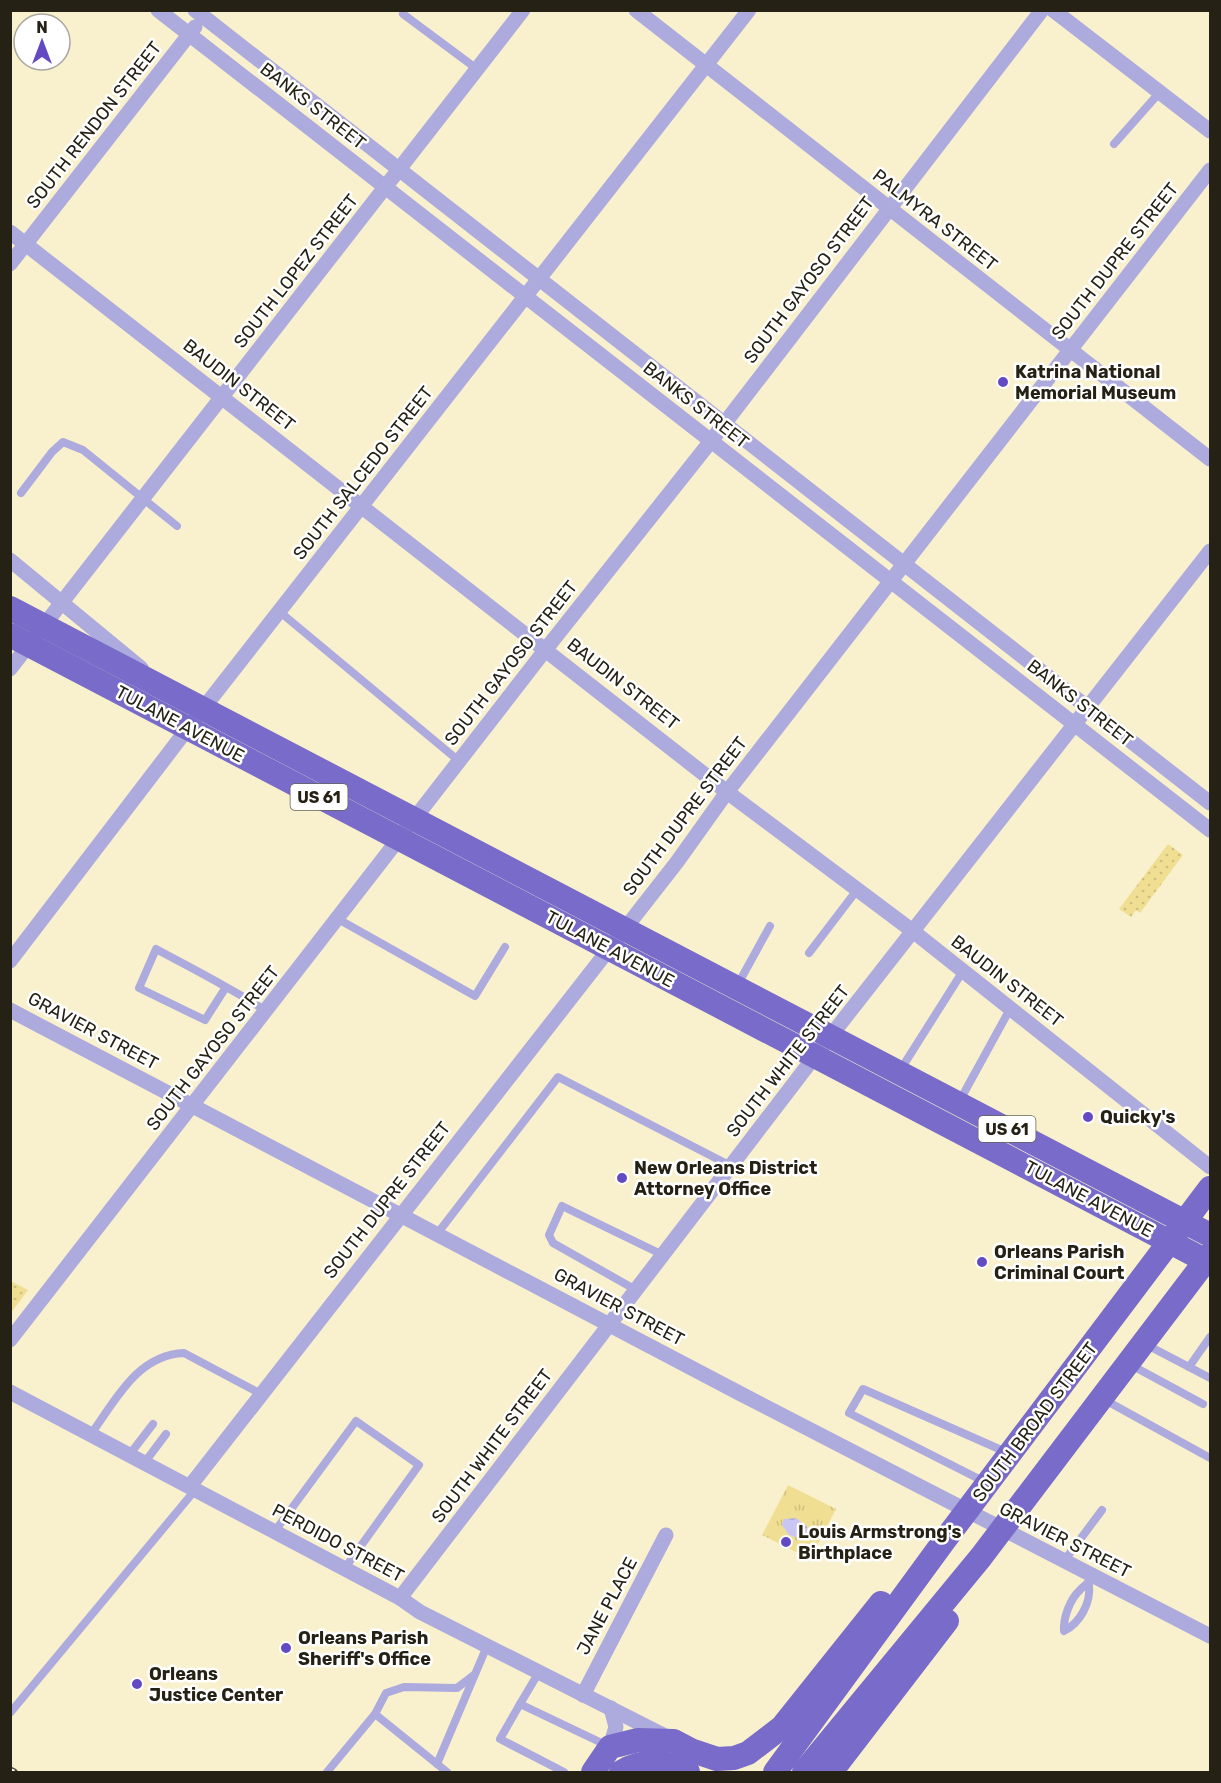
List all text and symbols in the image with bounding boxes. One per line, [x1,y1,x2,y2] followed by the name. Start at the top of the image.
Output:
[12,12,72,72] north arrow
[36,18,48,37] text: N
[22,37,166,213] street label: SOUTH RENDON STREET
[256,58,370,154] street label: BANKS STREET
[868,164,1002,276] street label: PALMYRA STREET
[1047,178,1183,344] street label: SOUTH DUPRE STREET
[229,190,363,352] street label: SOUTH LOPEZ STREET
[739,192,879,368] street label: SOUTH GAYOSO STREET
[179,334,299,436] street label: BAUDIN STREET
[639,357,753,453] street label: BANKS STREET
[1015,361,1176,404] place label: Katrina National Memorial Museum
[996,375,1010,389] marker: Katrina National Memorial Museum
[288,382,438,564] street label: SOUTH SALCEDO STREET
[440,576,582,750] street label: SOUTH GAYOSO STREET
[563,633,683,735] street label: BAUDIN STREET
[1023,655,1137,751] street label: BANKS STREET
[112,681,248,767] street label: TULANE AVENUE
[618,732,752,900] street label: SOUTH DUPRE STREET
[290,784,348,810] road number: US 61
[542,906,678,992] street label: TULANE AVENUE
[947,930,1067,1032] street label: BAUDIN STREET
[142,961,284,1135] street label: SOUTH GAYOSO STREET
[722,981,854,1141] street label: SOUTH WHITE STREET
[24,987,162,1075] street label: GRAVIER STREET
[1100,1106,1175,1128] place label: Quicky's
[1081,1110,1095,1124] marker: Quicky's
[978,1116,1036,1142] road number: US 61
[319,1117,455,1283] street label: SOUTH DUPRE STREET
[1021,1156,1157,1242] street label: TULANE AVENUE
[634,1157,817,1200] place label: New Orleans District Attorney Office
[615,1171,629,1185] marker: New Orleans District Attorney Office
[994,1241,1125,1284] place label: Orleans Parish Criminal Court
[975,1255,989,1269] marker: Orleans Parish Criminal Court
[550,1263,688,1351] street label: GRAVIER STREET
[968,1338,1102,1506] street label: SOUTH BROAD STREET
[427,1365,557,1527] street label: SOUTH WHITE STREET
[996,1497,1134,1583] street label: GRAVIER STREET
[268,1499,408,1587] street label: PERDIDO STREET
[798,1521,962,1564] place label: Louis Armstrong's Birthplace
[779,1535,793,1549] marker: Louis Armstrong's Birthplace
[572,1553,642,1659] street label: JANE PLACE
[298,1627,431,1670] place label: Orleans Parish Sheriff's Office
[279,1641,293,1655] marker: Orleans Parish Sheriff's Office
[149,1663,283,1706] place label: Orleans Justice Center
[130,1677,144,1691] marker: Orleans Justice Center

